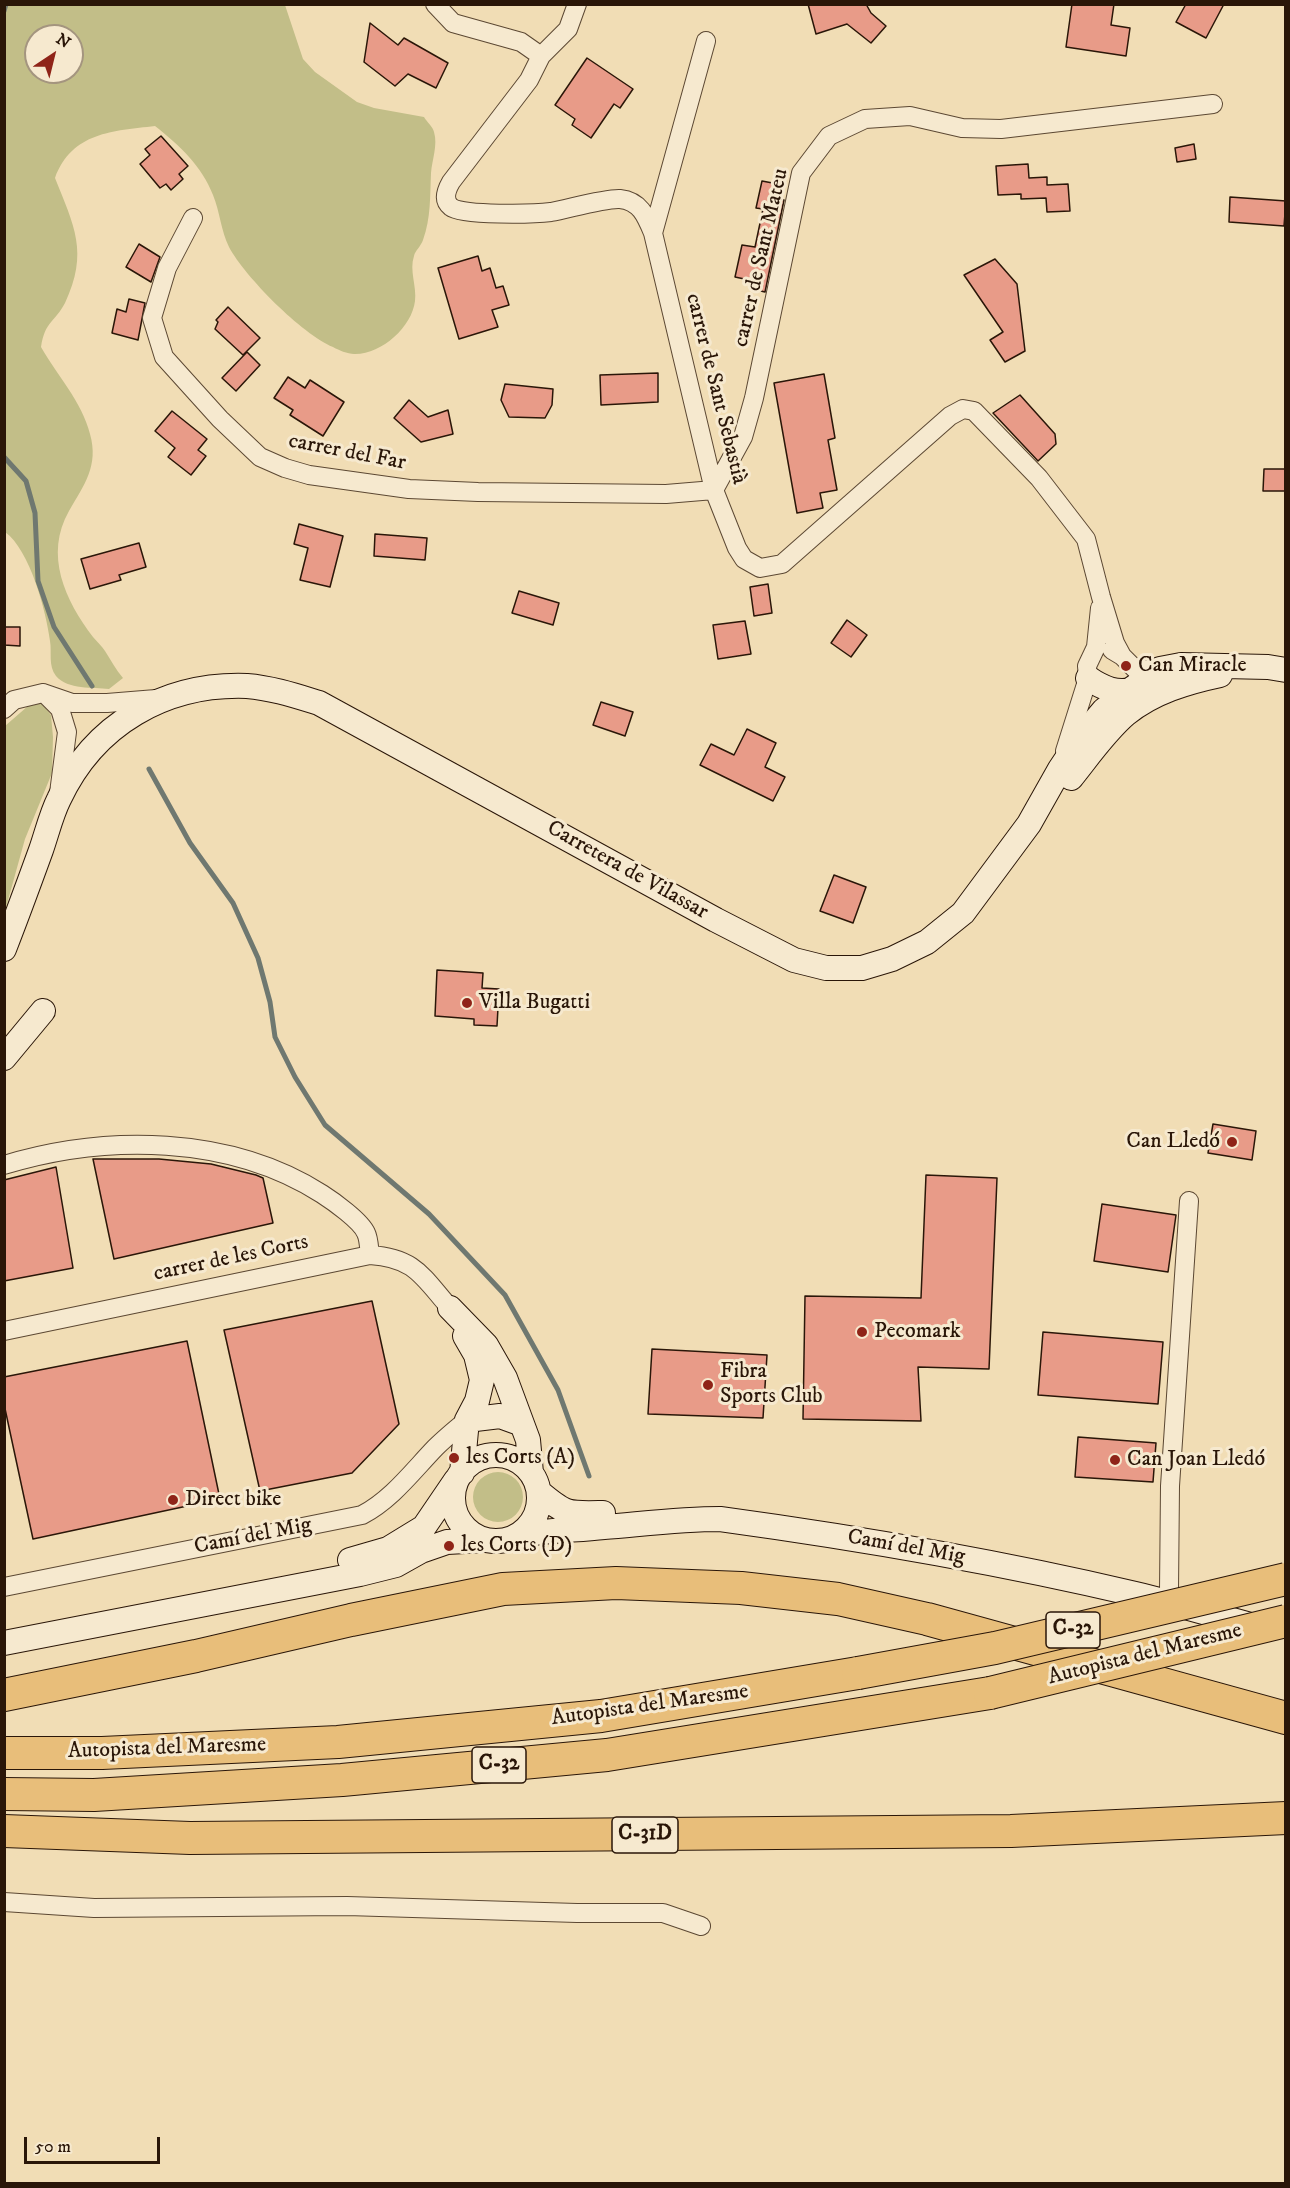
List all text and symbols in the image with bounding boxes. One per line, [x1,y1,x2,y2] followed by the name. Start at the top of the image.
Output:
[24,24,84,84] north arrow
[52,29,74,53] text: N
[729,166,795,350] street label: carrer de Sant Mateu
[679,291,751,487] street label: carrer de Sant Sebastià
[286,429,408,477] street label: carrer del Far
[1138,653,1247,679] place label: Can Miracle
[1119,659,1133,673] marker: Can Miracle
[542,816,712,926] street label: Carretera de Vilassar
[479,990,590,1016] place label: Villa Bugatti
[460,996,474,1010] marker: Villa Bugatti
[1126,1129,1220,1155] place label: Can Lledó
[1225,1135,1239,1149] marker: Can Lledó
[151,1230,311,1288] street label: carrer de les Corts
[874,1319,961,1345] place label: Pecomark
[855,1325,869,1339] marker: Pecomark
[720,1359,823,1410] place label: Fibra Sports Club
[701,1378,715,1392] marker: Fibra Sports Club
[466,1445,575,1471] place label: les Corts (A)
[1127,1447,1265,1473] place label: Can Joan Lledó
[447,1451,461,1465] marker: les Corts (A)
[1108,1453,1122,1467] marker: Can Joan Lledó
[185,1487,281,1513] place label: Direct bike
[166,1493,180,1507] marker: Direct bike
[192,1513,314,1561] street label: Camí del Mig
[845,1525,967,1571] street label: Camí del Mig
[461,1533,572,1559] place label: les Corts (D)
[442,1539,456,1553] marker: les Corts (D)
[1046,1612,1100,1648] road number: C-32
[1045,1618,1245,1692] street label: Autopista del Maresme
[550,1679,750,1733] street label: Autopista del Maresme
[67,1732,267,1766] street label: Autopista del Maresme
[472,1747,526,1783] road number: C-32
[612,1817,678,1853] road number: C-31D
[27,2125,164,2163] scale bar
[35,2136,71,2158] text: 50 m

